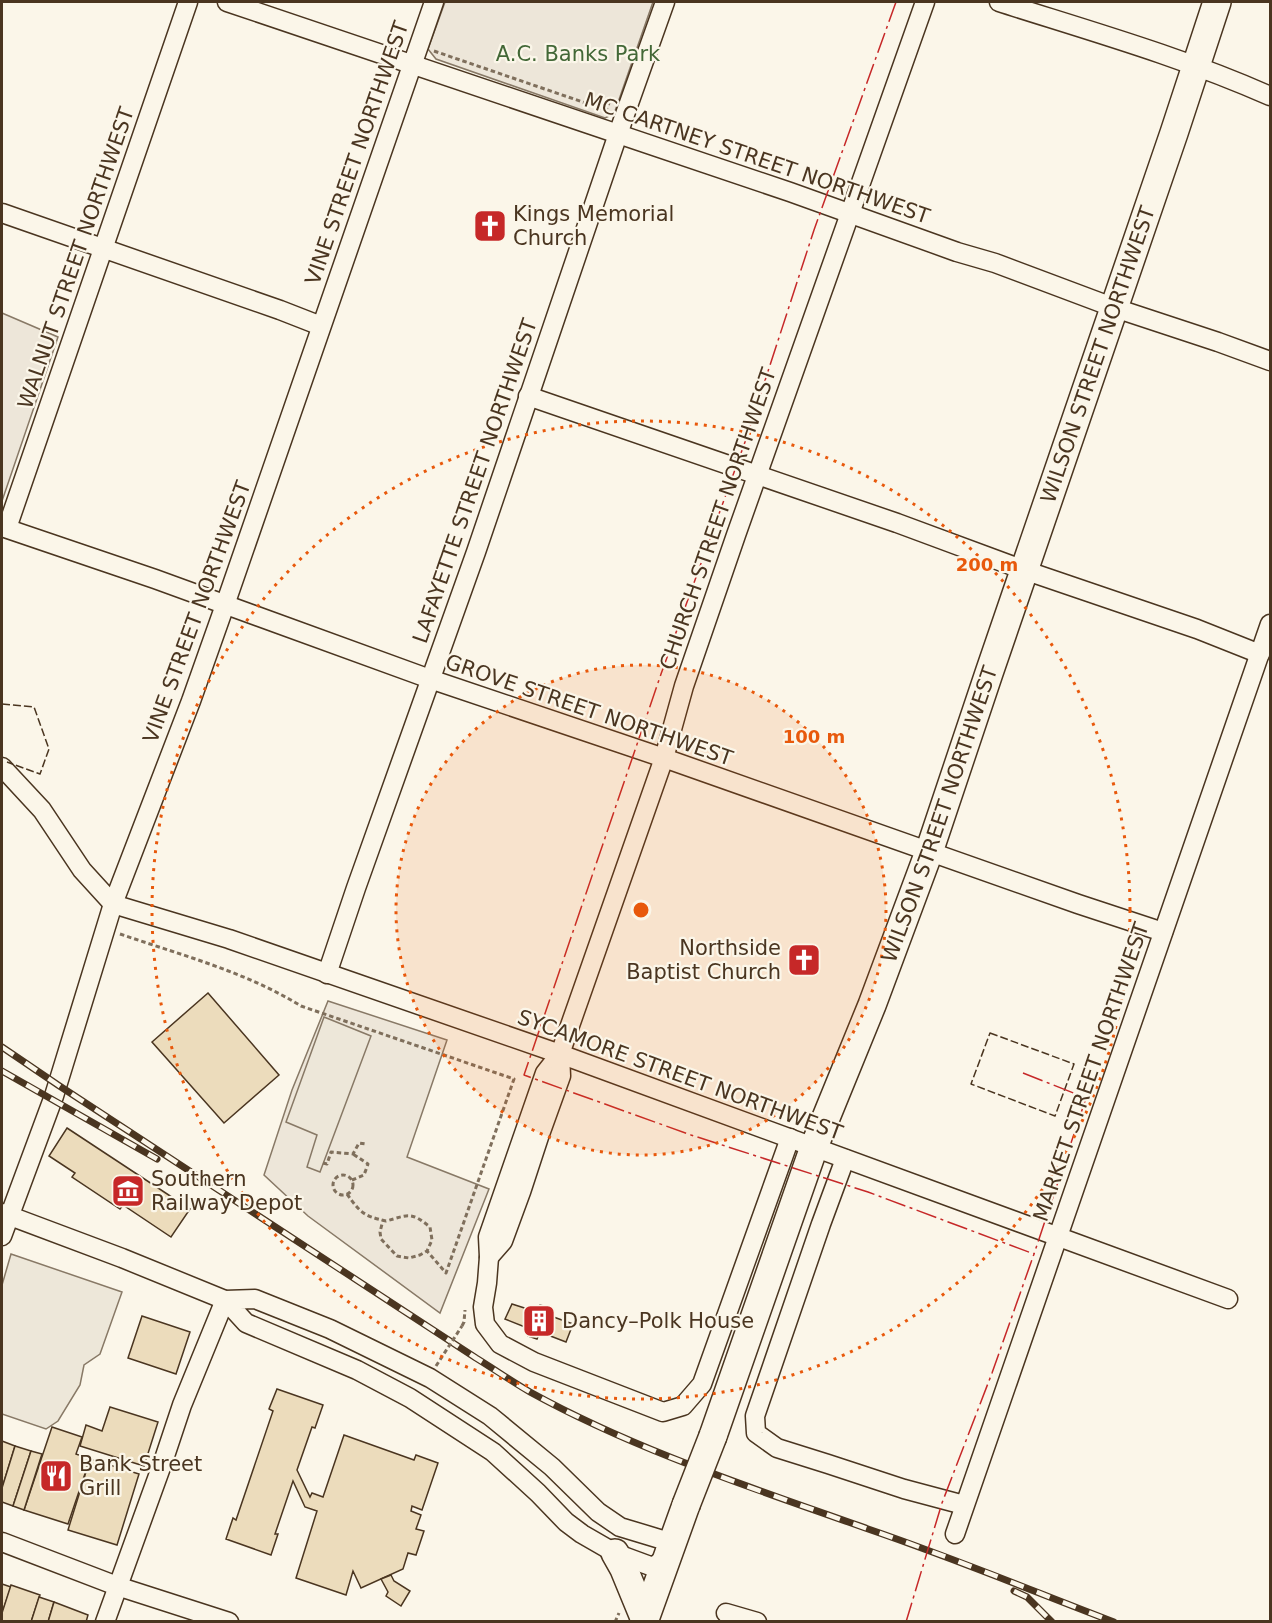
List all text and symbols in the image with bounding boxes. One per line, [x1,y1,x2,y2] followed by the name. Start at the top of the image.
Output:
[301,18,414,288] street label: VINE STREET NORTHWEST
[496,42,661,66] park label: A.C. Banks Park
[581,87,933,229] street label: MC CARTNEY STREET NORTHWEST
[13,104,139,412] street label: WALNUT STREET NORTHWEST
[513,202,674,250] place label: Kings Memorial Church
[1036,203,1160,506] street label: WILSON STREET NORTHWEST
[472,208,508,244] church icon: Kings Memorial Church
[408,315,542,646] street label: LAFAYETTE STREET NORTHWEST
[655,365,781,673] street label: CHURCH STREET NORTHWEST
[138,478,256,746] street label: VINE STREET NORTHWEST
[956,554,1018,575] text: 200 m
[442,649,736,771] street label: GROVE STREET NORTHWEST
[877,663,1002,966] street label: WILSON STREET NORTHWEST
[783,726,845,747] text: 100 m
[631,900,651,920] centre of rings
[1028,919,1154,1225] street label: MARKET STREET NORTHWEST
[626,936,781,984] place label: Northside Baptist Church
[786,942,822,978] church icon: Northside Baptist Church
[514,1005,846,1145] street label: SYCAMORE STREET NORTHWEST
[151,1167,302,1215] place label: Southern Railway Depot
[110,1173,146,1209] museum icon: Southern Railway Depot
[521,1303,557,1339] building icon: Dancy–Polk House
[562,1309,754,1333] place label: Dancy–Polk House
[79,1452,202,1500] place label: Bank Street Grill
[38,1458,74,1494] restaurant icon: Bank Street Grill

